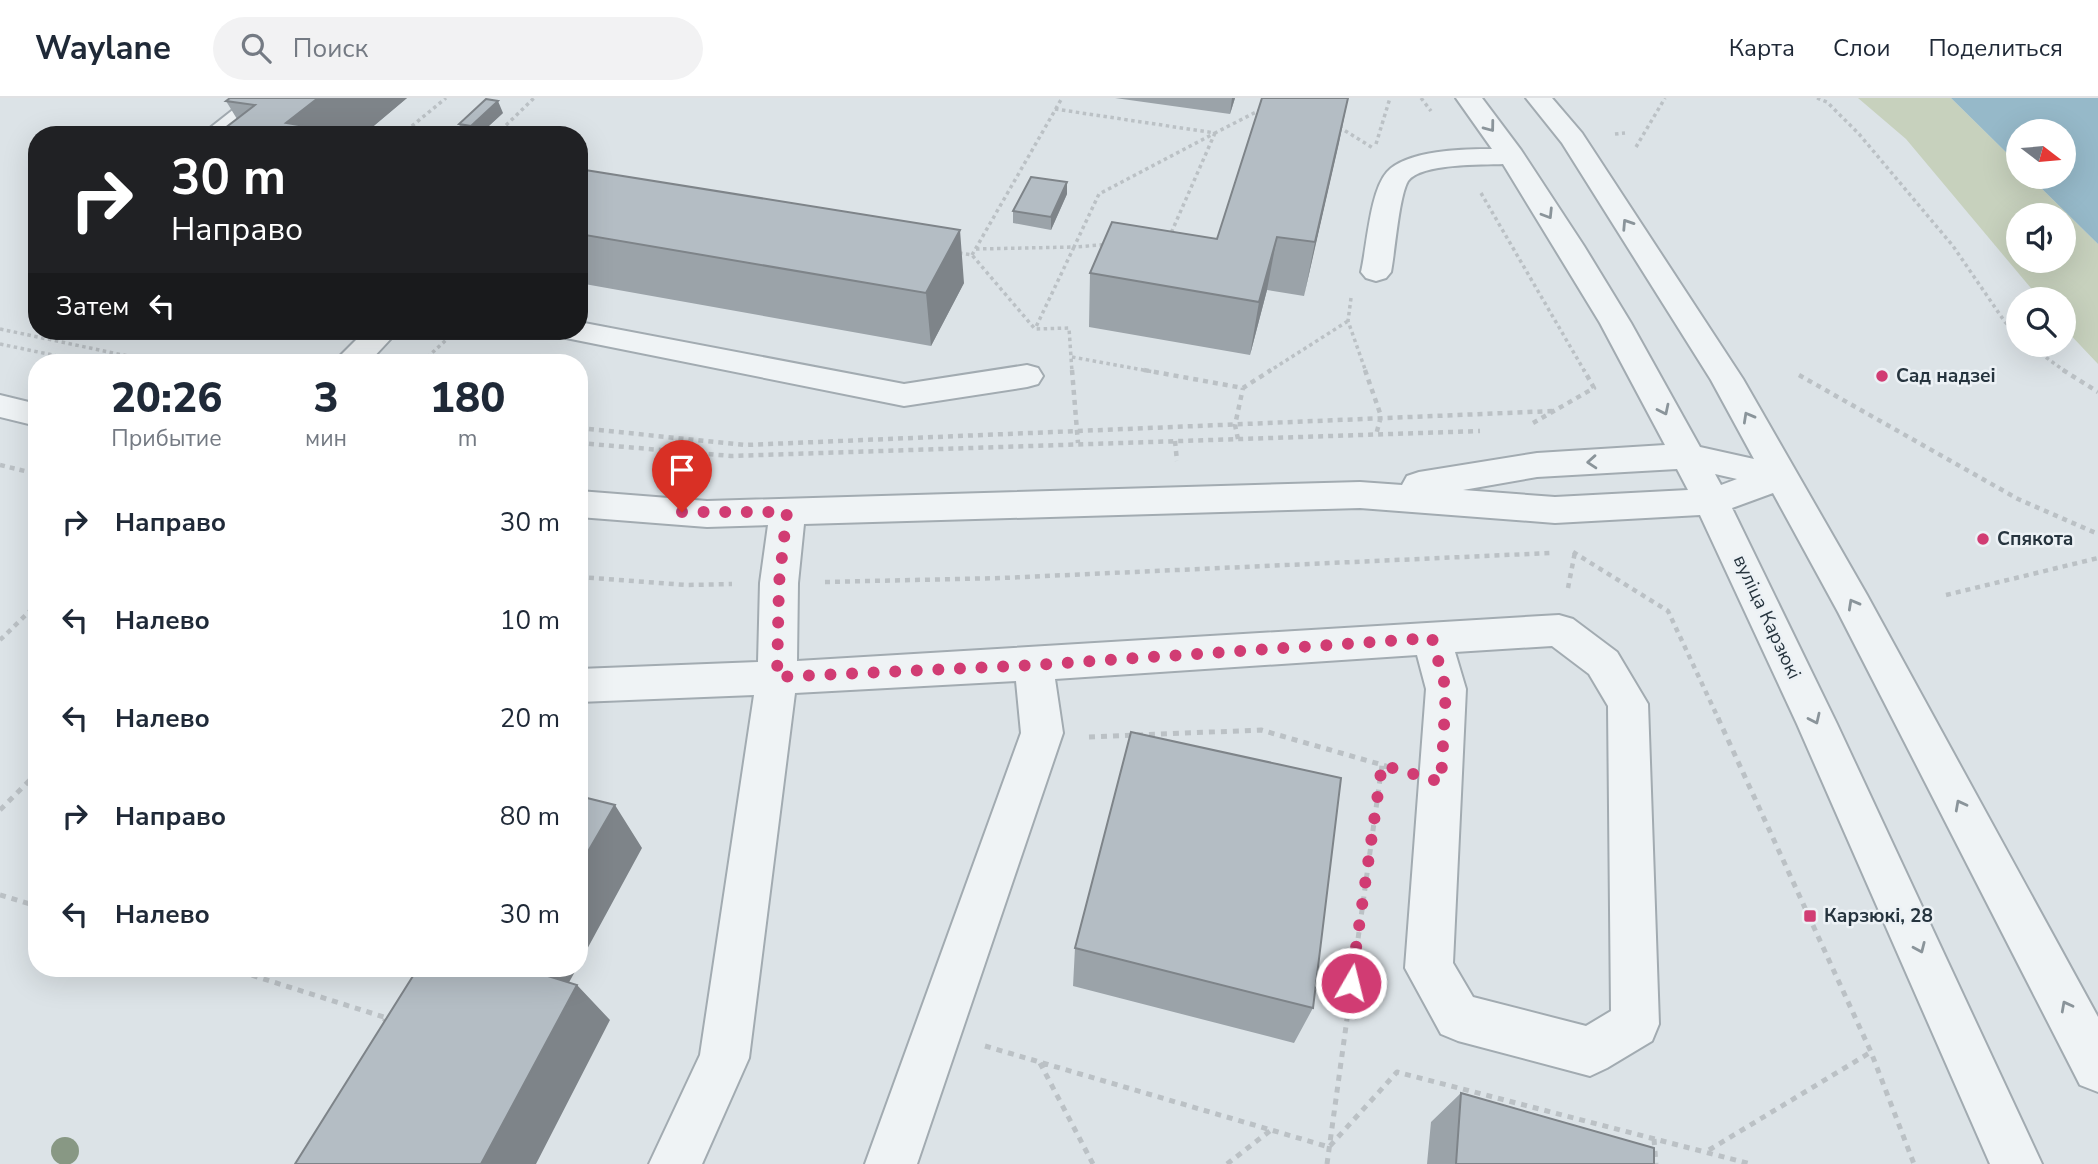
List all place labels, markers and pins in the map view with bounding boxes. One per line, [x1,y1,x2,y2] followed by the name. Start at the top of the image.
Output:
[1896,363,1996,389] place label: Сад надзеі
[1874,368,1890,384] marker: Сад надзеі
[652,440,712,512] pin
[1997,526,2074,552] place label: Спякота
[1975,531,1991,547] marker: Спякота
[1824,903,1933,929] place label: Карзюкі, 28
[1802,908,1818,924] marker: Карзюкі, 28

